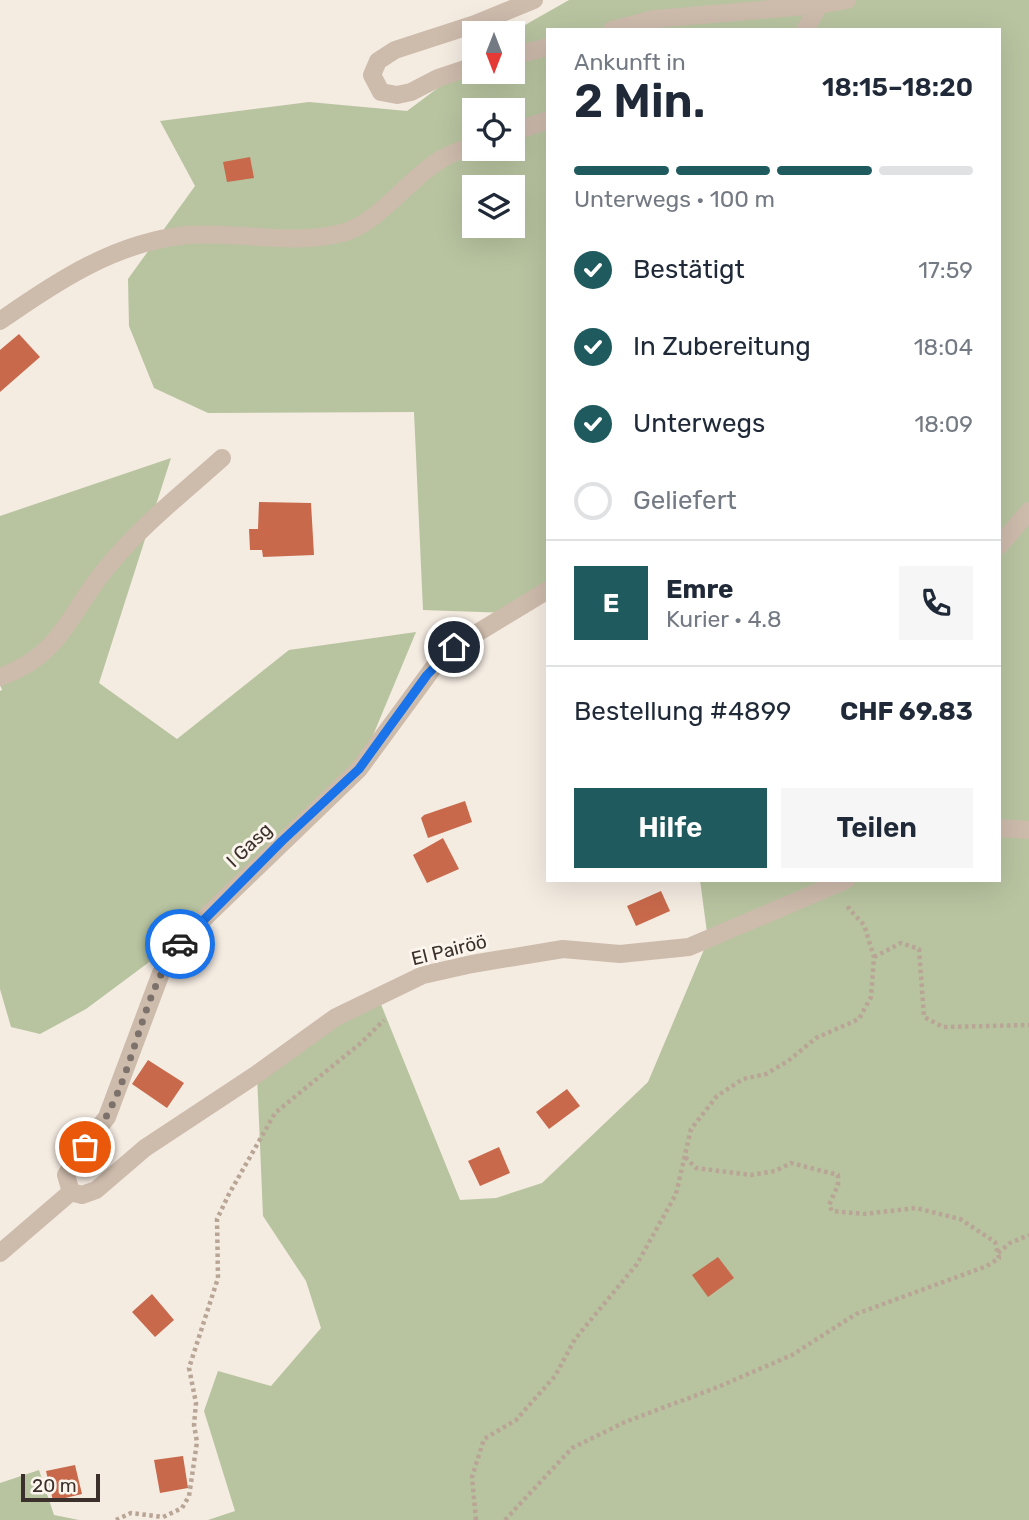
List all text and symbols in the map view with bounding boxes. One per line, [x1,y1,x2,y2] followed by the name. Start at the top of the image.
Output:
[462,21,525,84] north arrow
[462,21,525,238] map controls
[574,48,686,76] text: Ankunft in
[822,72,973,103] text: 18:15–18:20
[574,74,705,129] text: 2 Min.
[462,98,525,161] button: locate
[462,175,525,238] button: layers
[574,185,775,213] text: Unterwegs · 100 m
[574,251,612,289] icon: check
[633,254,745,285] text: Bestätigt
[918,256,973,284] text: 17:59
[574,328,612,366] icon: check
[633,331,811,362] text: In Zubereitung
[914,333,973,361] text: 18:04
[574,405,612,443] icon: check
[633,408,765,439] text: Unterwegs
[914,410,973,438] text: 18:09
[633,485,737,516] text: Geliefert
[899,566,973,640] button: phone
[666,574,734,605] text: Emre
[603,588,619,619] text: E
[666,605,782,633] text: Kurier · 4.8
[424,617,484,677] pin
[435,628,473,666] icon: home
[574,696,791,727] text: Bestellung #4899
[840,696,973,727] text: CHF 69.83
[574,788,767,868] button: Hilfe
[781,788,973,868] button: Teilen
[221,818,277,872] street label: I Gasg
[145,909,215,979] courier
[161,925,199,963] icon: car
[409,930,489,970] street label: El Pairöö
[55,1117,115,1177] pin
[66,1128,104,1166] icon: bag
[21,1471,100,1503] scale bar
[32,1474,77,1497] text: 20 m

